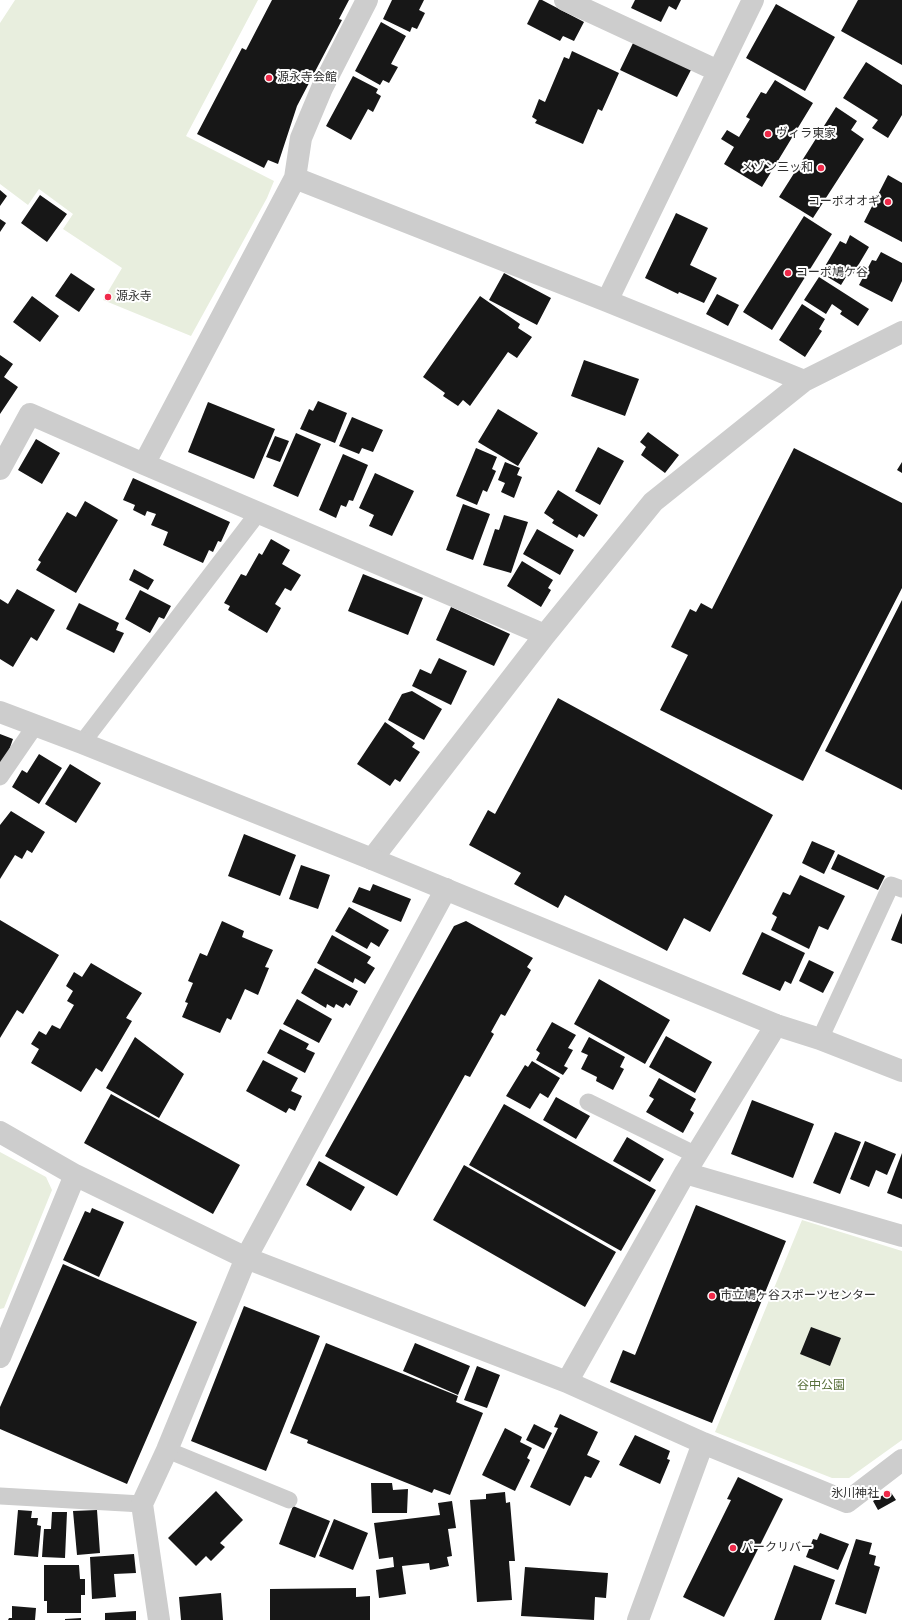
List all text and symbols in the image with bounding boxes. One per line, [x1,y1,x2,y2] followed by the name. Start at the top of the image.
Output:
[277,71,337,85] place label: 源永寺会館
[264,73,274,83] marker: 源永寺会館
[776,127,836,141] place label: ヴィラ東家
[763,129,773,139] marker: ヴィラ東家
[741,161,813,175] place label: メゾン三ッ和
[816,163,826,173] marker: メゾン三ッ和
[808,195,880,209] place label: コーポオオギ
[883,197,893,207] marker: コーポオオギ
[796,266,868,280] place label: コーポ鳩ケ谷
[783,268,793,278] marker: コーポ鳩ケ谷
[116,290,152,304] place label: 源永寺
[103,292,113,302] marker: 源永寺
[720,1289,876,1303] place label: 市立鳩ヶ谷スポーツセンター
[707,1291,717,1301] marker: 市立鳩ヶ谷スポーツセンター
[797,1379,845,1393] park label: 谷中公園
[831,1487,879,1501] place label: 氷川神社
[882,1489,892,1499] marker: 氷川神社
[741,1541,813,1555] place label: パークリバー
[728,1543,738,1553] marker: パークリバー

